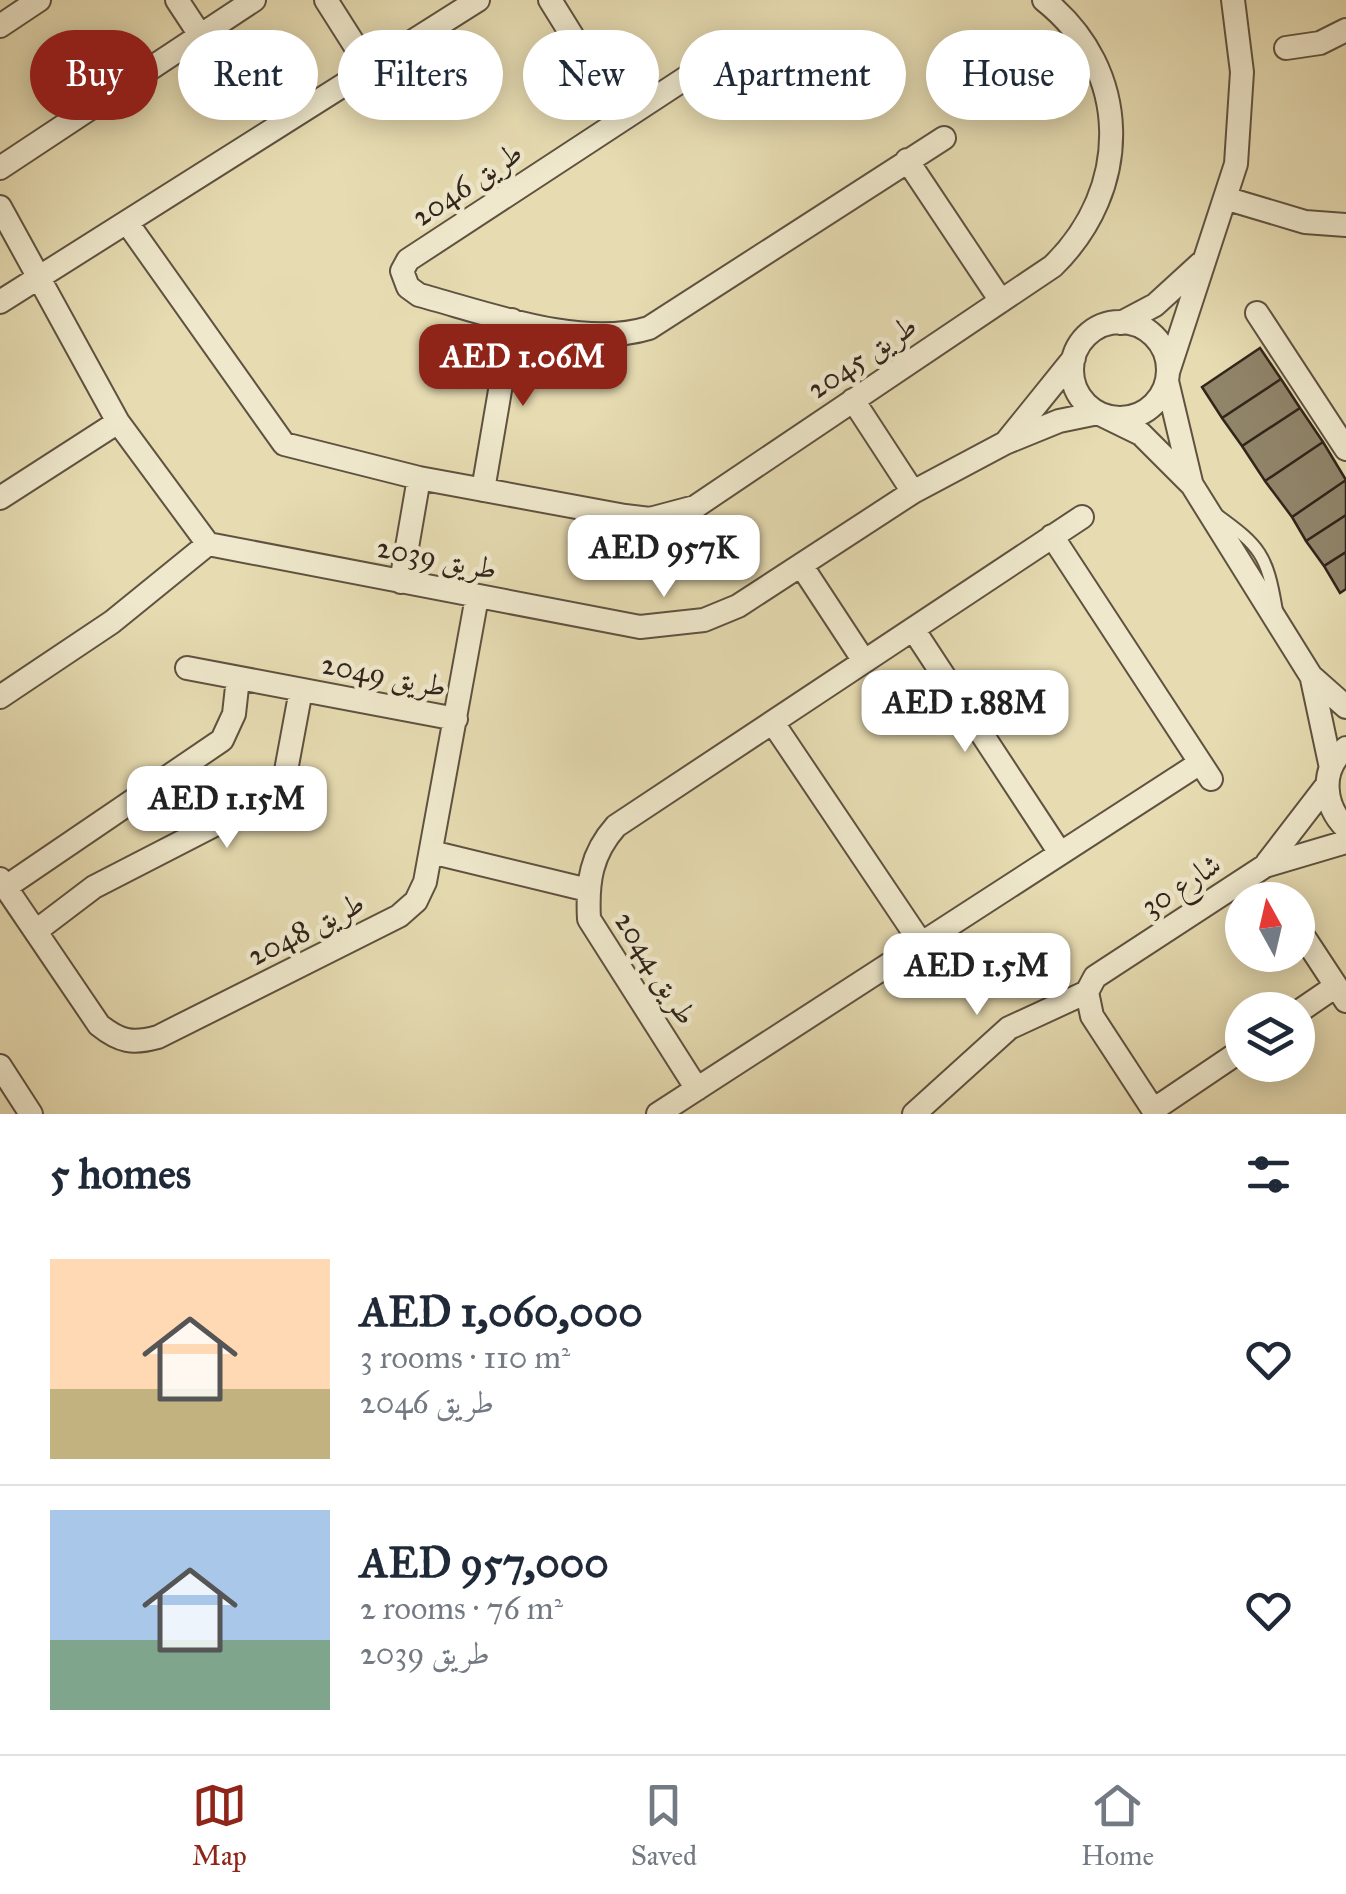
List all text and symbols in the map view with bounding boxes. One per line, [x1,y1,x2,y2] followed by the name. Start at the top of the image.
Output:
[30,30,158,120] chip: Buy
[178,30,318,120] chip: Rent
[338,30,503,120] chip: Filters
[523,30,659,120] chip: New
[679,30,906,120] chip: Apartment
[926,30,1090,120] chip: House
[405,134,530,235] street label: طريق 2046
[800,307,924,407] street label: طريق 2045
[409,324,637,409] pin: AED 1.06M
[441,337,605,376] text: AED 1.06M
[561,515,767,600] pin: AED 957K
[590,528,738,567] text: AED 957K
[374,529,500,588] street label: طريق 2039
[318,645,449,706] street label: طريق 2049
[851,670,1079,755] pin: AED 1.88M
[884,683,1046,722] text: AED 1.88M
[113,766,341,851] pin: AED 1.15M
[149,779,305,818] text: AED 1.15M
[1134,846,1232,930] street label: شارع 30
[1225,882,1315,972] north arrow
[1225,882,1315,1082] map controls
[242,884,371,975] street label: طريق 2048
[606,905,705,1032] street label: طريق 2044
[874,933,1080,1018] pin: AED 1.5M
[905,946,1049,985] text: AED 1.5M
[1225,992,1315,1082] button: layers
[1241,1147,1296,1202] icon: filters
[50,1148,191,1200] text: 5 homes
[360,1286,643,1338] text: AED 1,060,000
[130,1299,250,1419] icon: home
[1241,1332,1296,1387] icon: heart
[360,1338,570,1377] text: 3 rooms · 110 m²
[360,1383,494,1422] text: طريق 2046
[360,1537,609,1589] text: AED 957,000
[130,1550,250,1670] icon: home
[1241,1583,1296,1638] icon: heart
[360,1589,563,1628] text: 2 rooms · 76 m²
[360,1634,490,1673] text: طريق 2039
[192,1778,247,1873] tab: Map
[631,1778,697,1873] tab: Saved
[1081,1778,1154,1873] tab: Home

